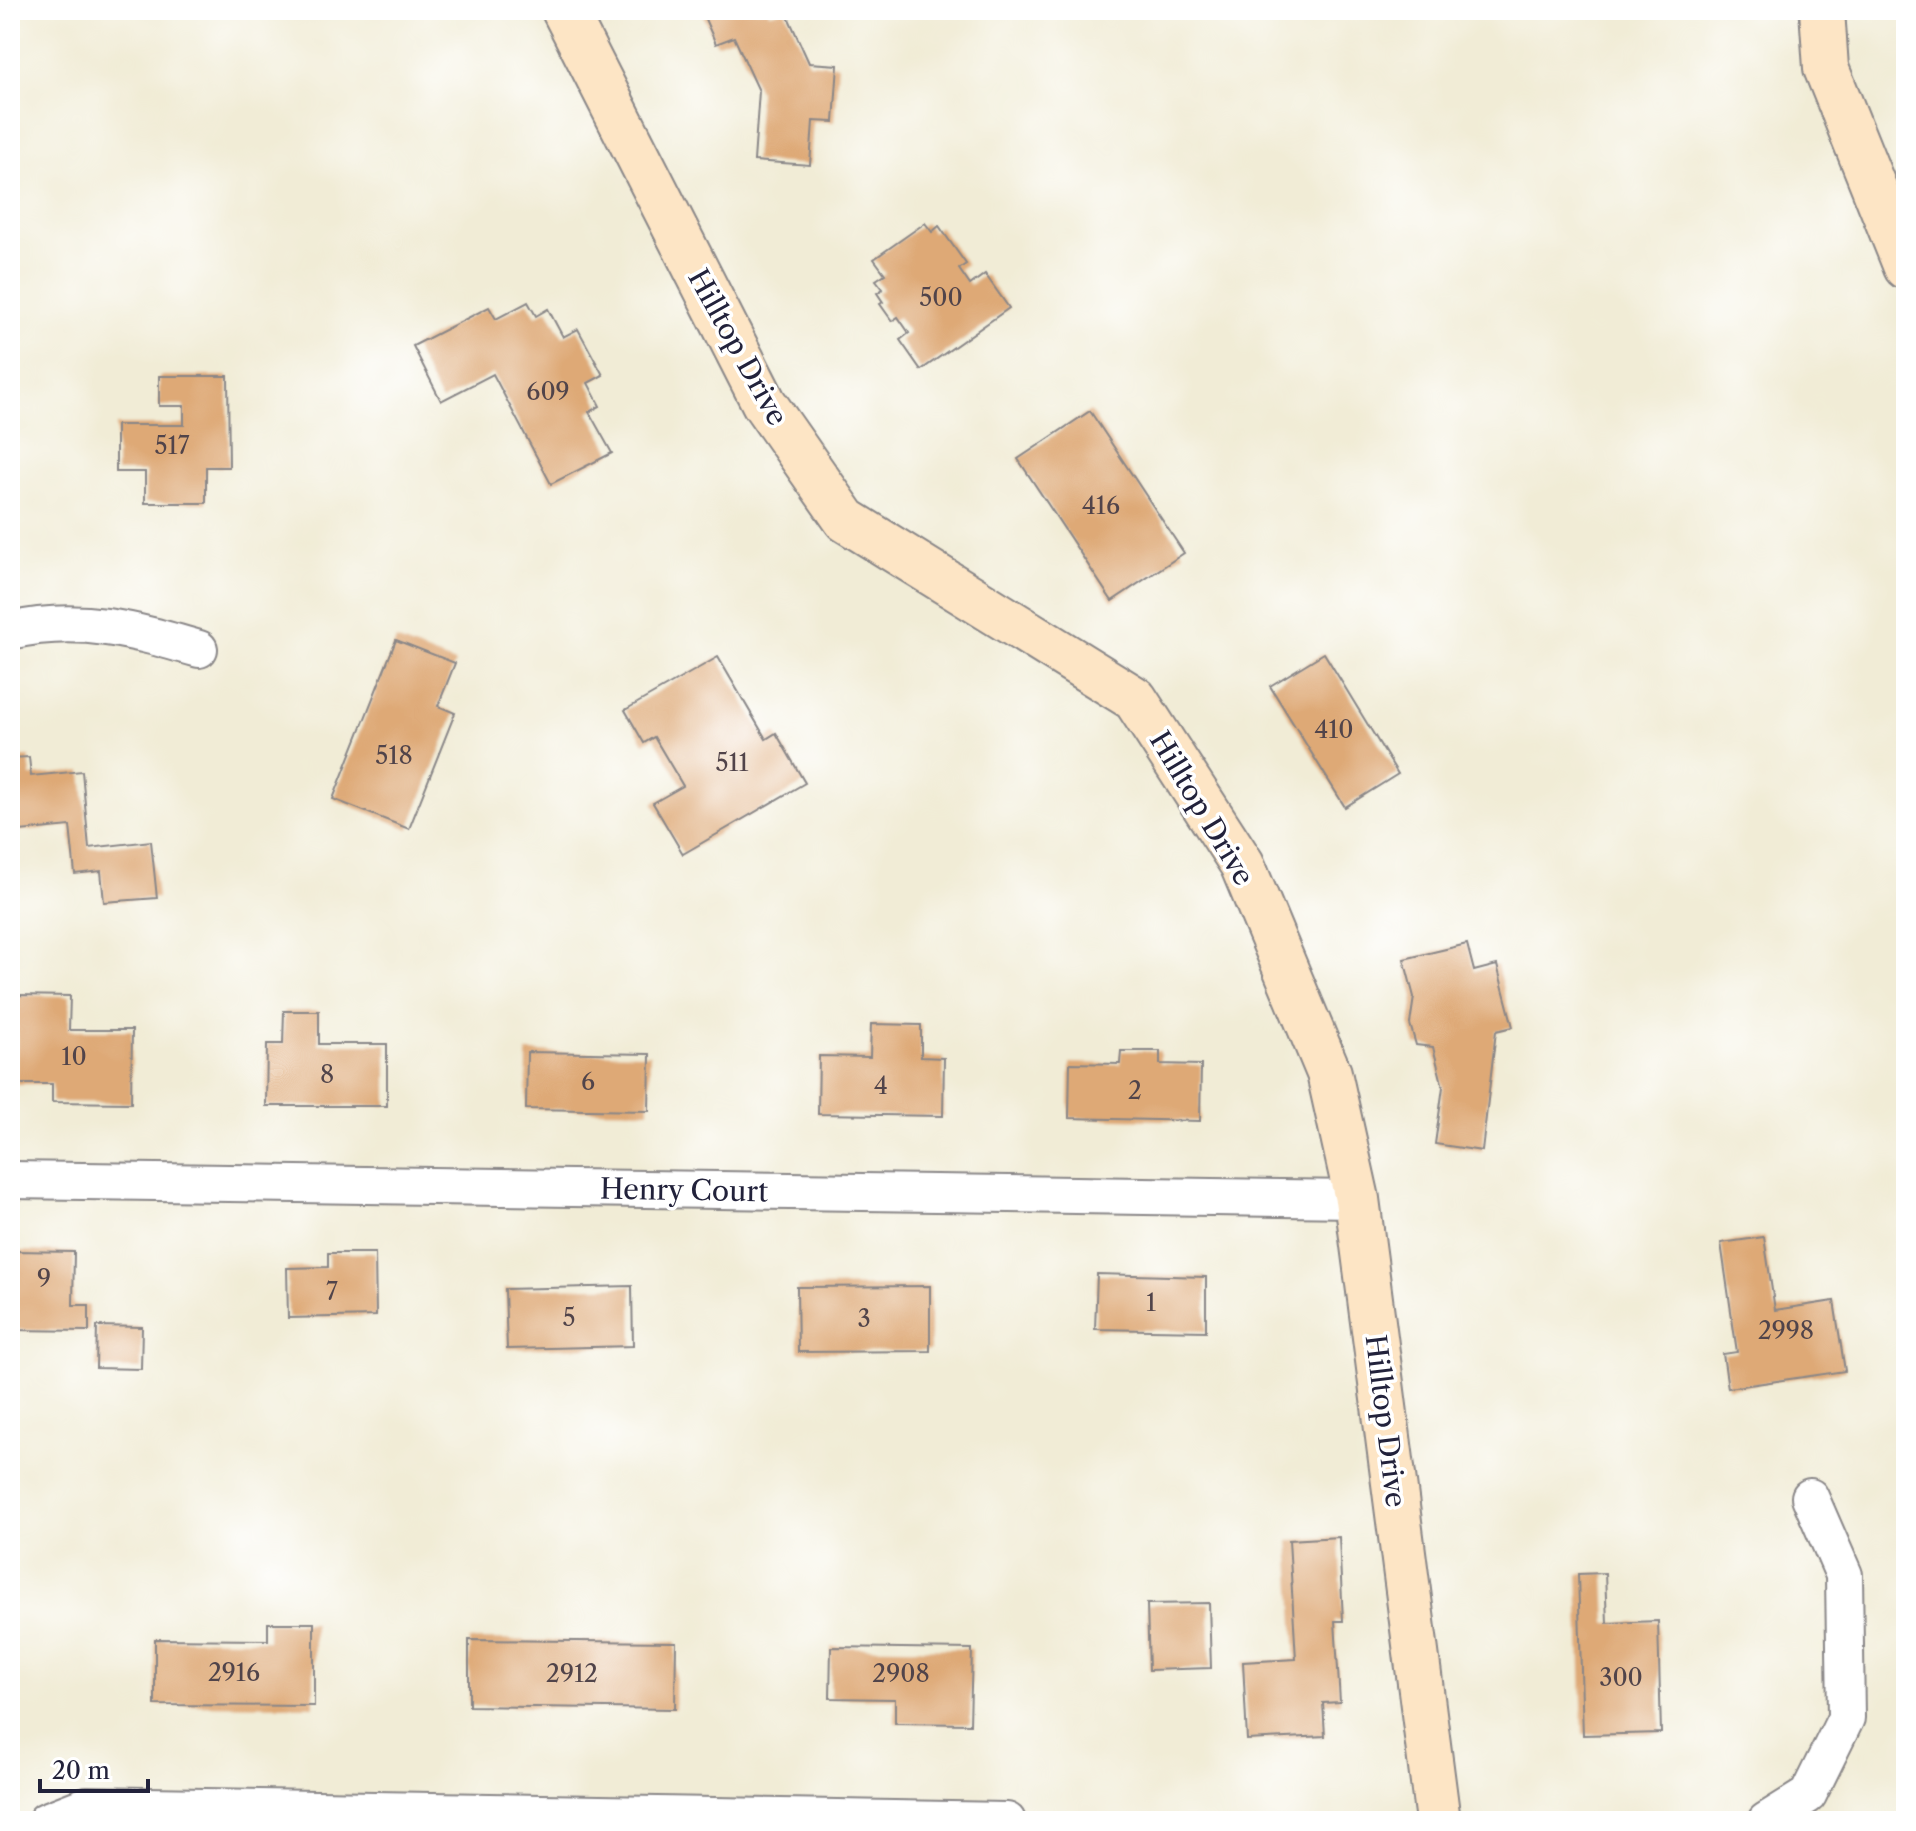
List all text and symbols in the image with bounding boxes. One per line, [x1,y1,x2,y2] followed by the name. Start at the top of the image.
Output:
[681,263,795,431] street label: Hilltop Drive
[919,283,963,312] house number: 500
[526,377,570,406] house number: 609
[155,431,190,460] house number: 517
[1082,491,1120,520] house number: 416
[1314,715,1354,744] house number: 410
[1143,725,1261,891] street label: Hilltop Drive
[375,741,413,770] house number: 518
[715,748,749,777] house number: 511
[61,1042,87,1071] house number: 10
[320,1060,334,1089] house number: 8
[581,1067,595,1096] house number: 6
[874,1071,888,1100] house number: 4
[1128,1076,1142,1105] house number: 2
[600,1172,768,1208] street label: Henry Court
[37,1264,51,1293] house number: 9
[326,1277,338,1306] house number: 7
[1146,1288,1156,1317] house number: 1
[562,1303,576,1332] house number: 5
[857,1304,871,1333] house number: 3
[1758,1316,1814,1345] house number: 2998
[1359,1333,1413,1509] street label: Hilltop Drive
[208,1658,260,1687] house number: 2916
[546,1659,598,1688] house number: 2912
[872,1659,930,1688] house number: 2908
[1599,1663,1643,1692] house number: 300
[40,1743,148,1793] scale bar
[52,1756,110,1785] text: 20 m

